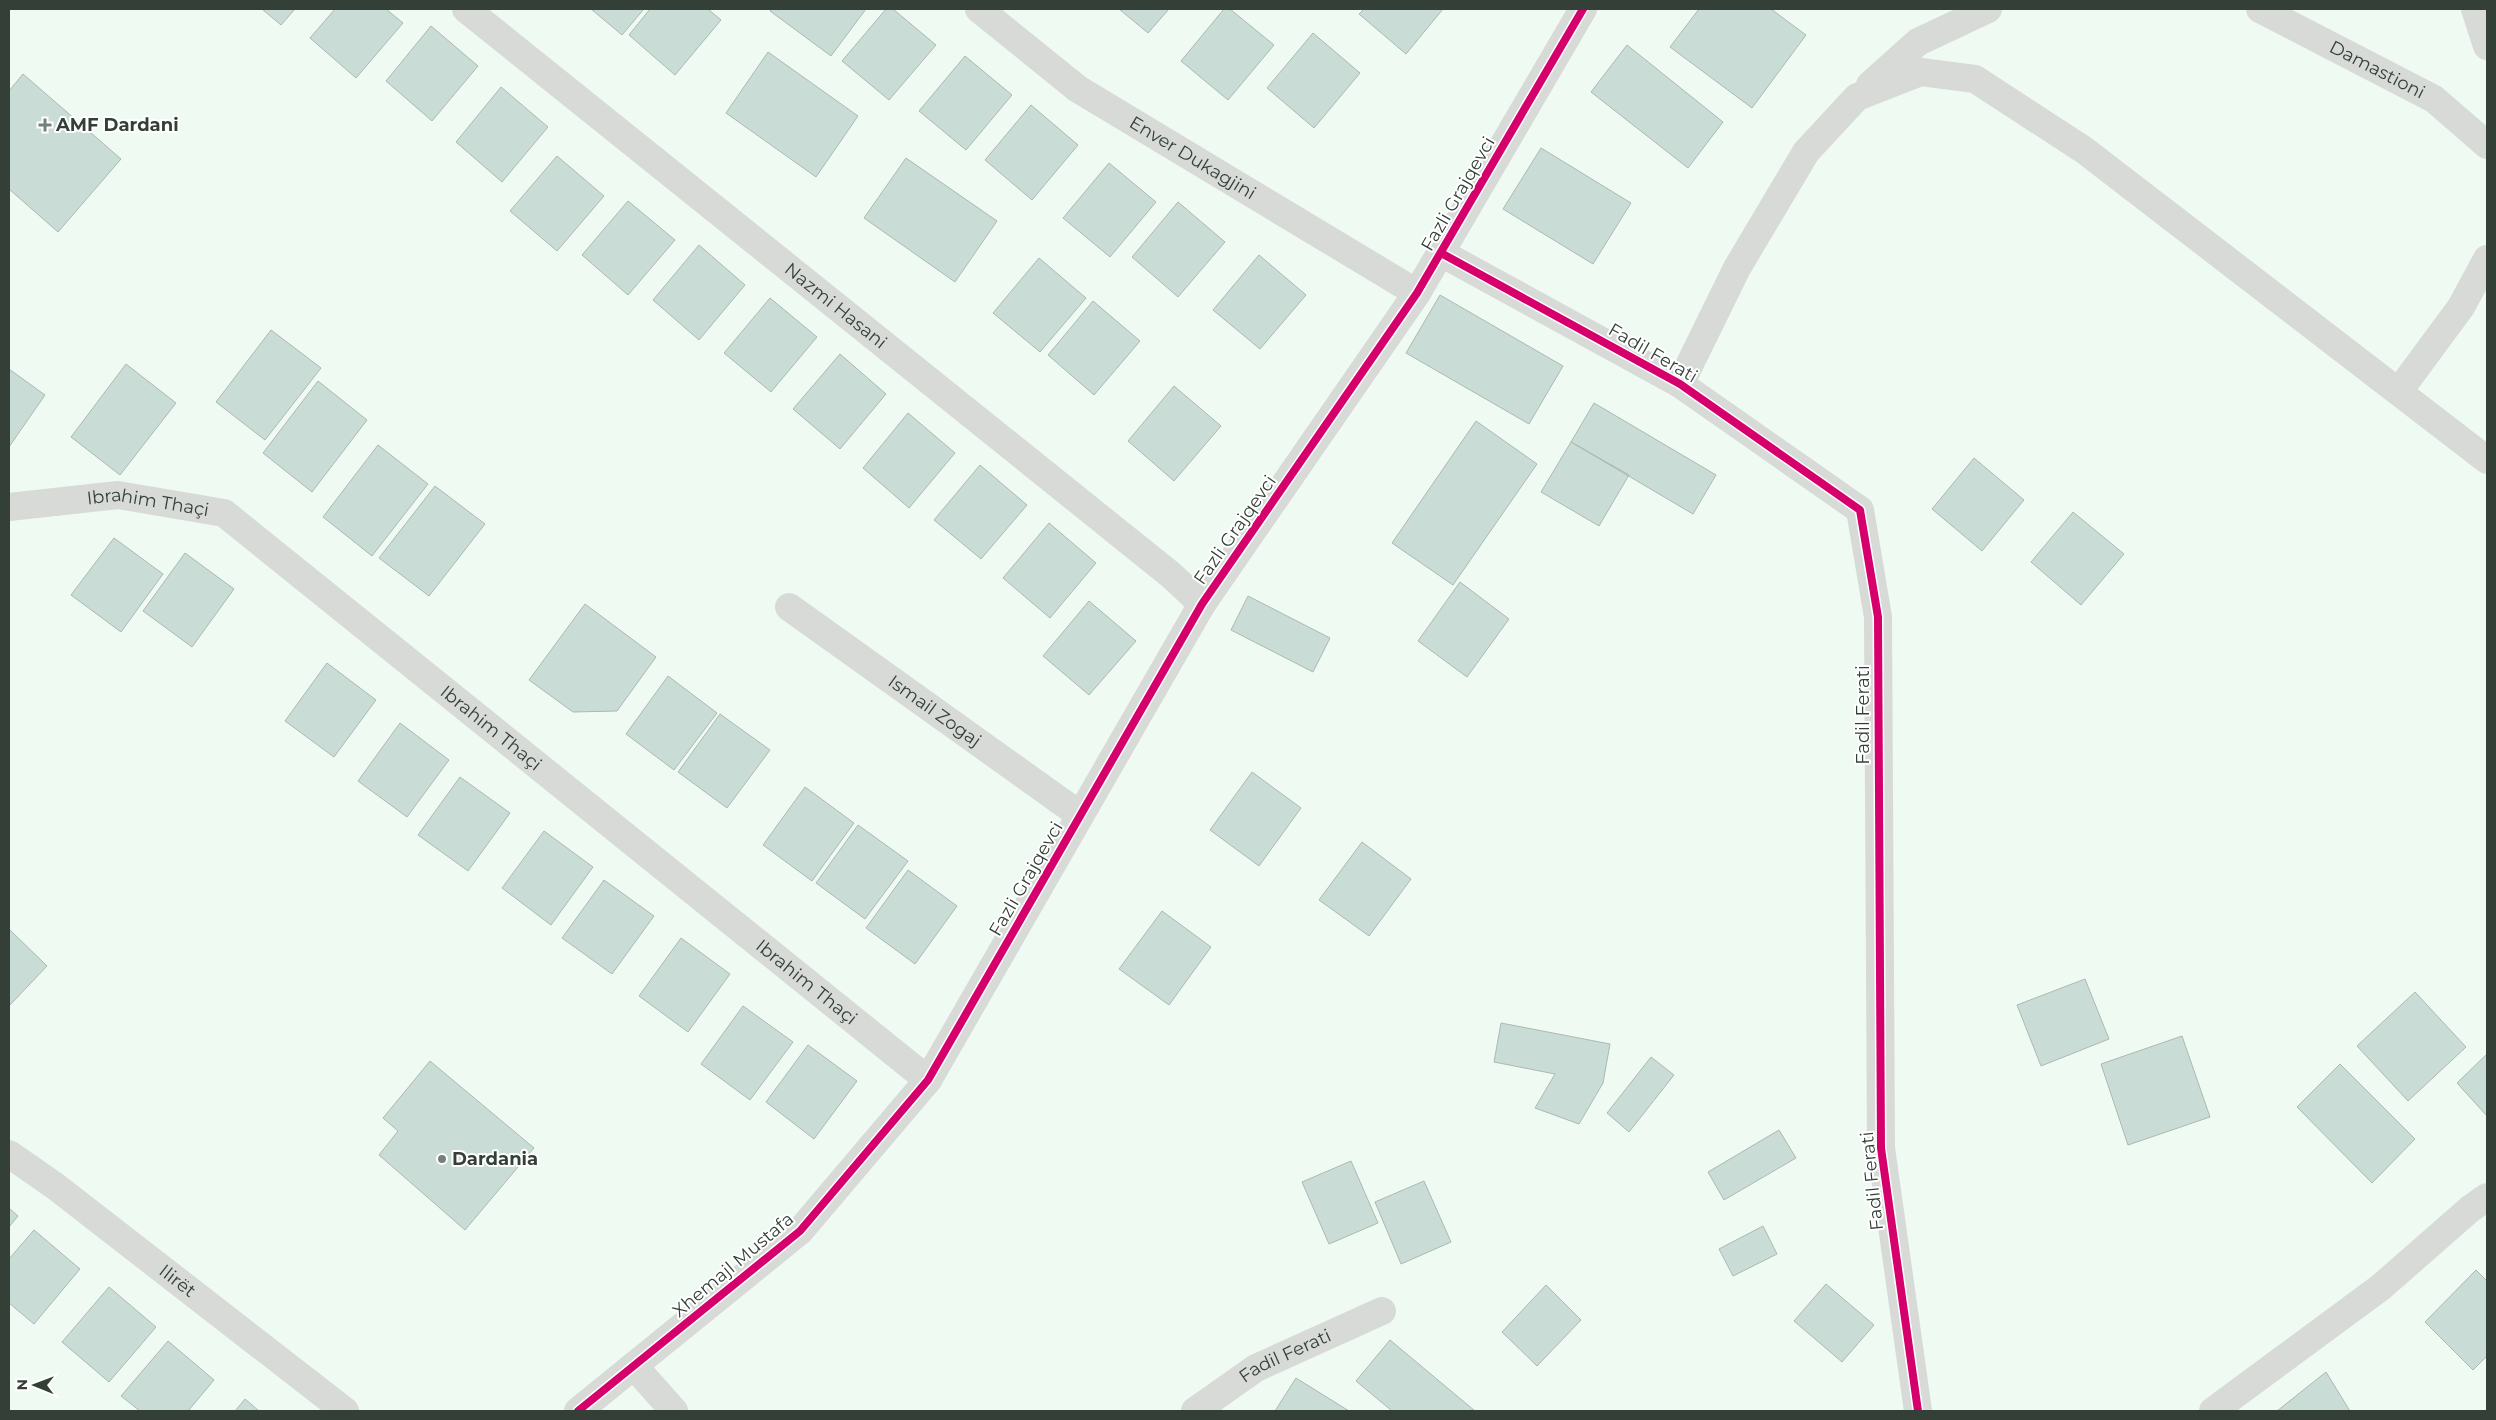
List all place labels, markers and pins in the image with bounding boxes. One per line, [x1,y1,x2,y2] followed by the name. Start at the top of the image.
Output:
[55,114,179,136] place label: AMF Dardani
[38,118,52,132] marker: AMF Dardani
[452,1148,538,1170] place label: Dardania
[436,1153,448,1165] marker: Dardania

